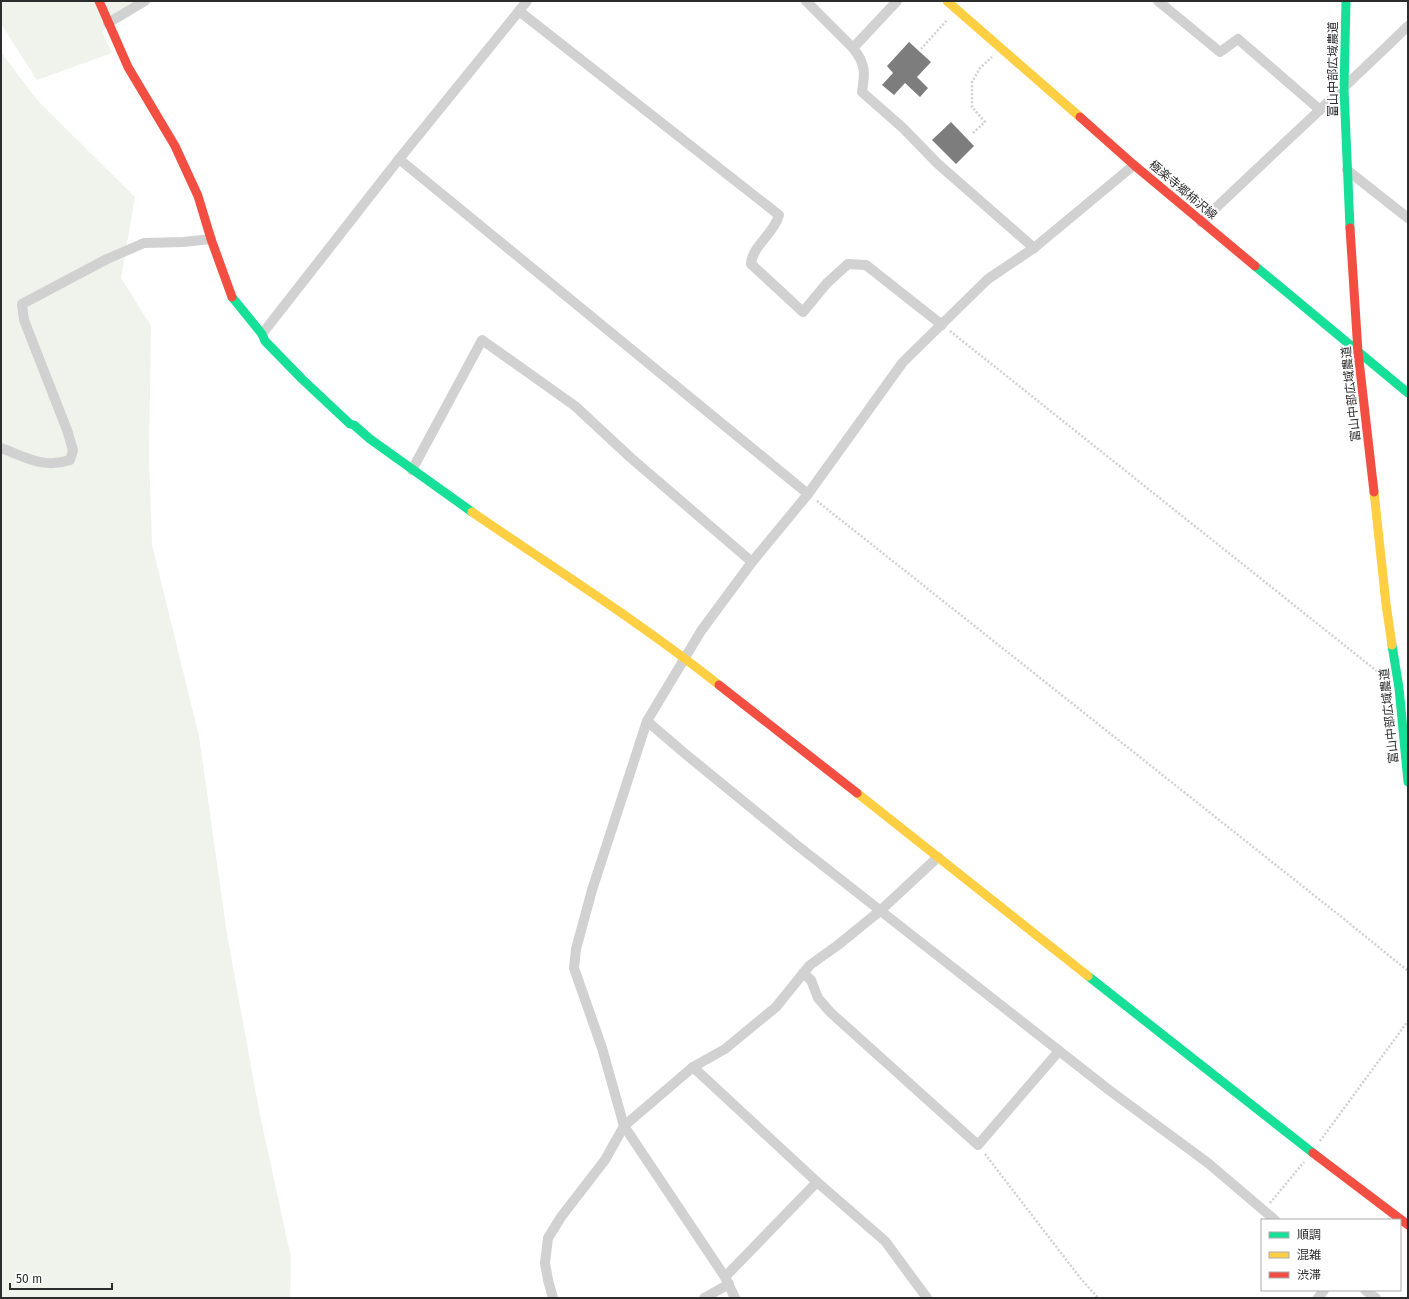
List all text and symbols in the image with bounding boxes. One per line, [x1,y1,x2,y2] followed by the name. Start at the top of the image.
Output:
[1326,21,1340,117] street label: 富山中部広域農道
[1146,158,1220,222] street label: 極楽寺郷柿沢線
[1339,346,1363,442] street label: 富山中部広域農道
[1377,668,1401,764] street label: 富山中部広域農道
[1261,1219,1401,1291] legend
[1297,1228,1321,1242] text: 順調
[1297,1248,1321,1262] text: 混雑
[10,1265,112,1291] scale bar
[1297,1268,1321,1282] text: 渋滞
[16,1272,42,1286] text: 50 m

